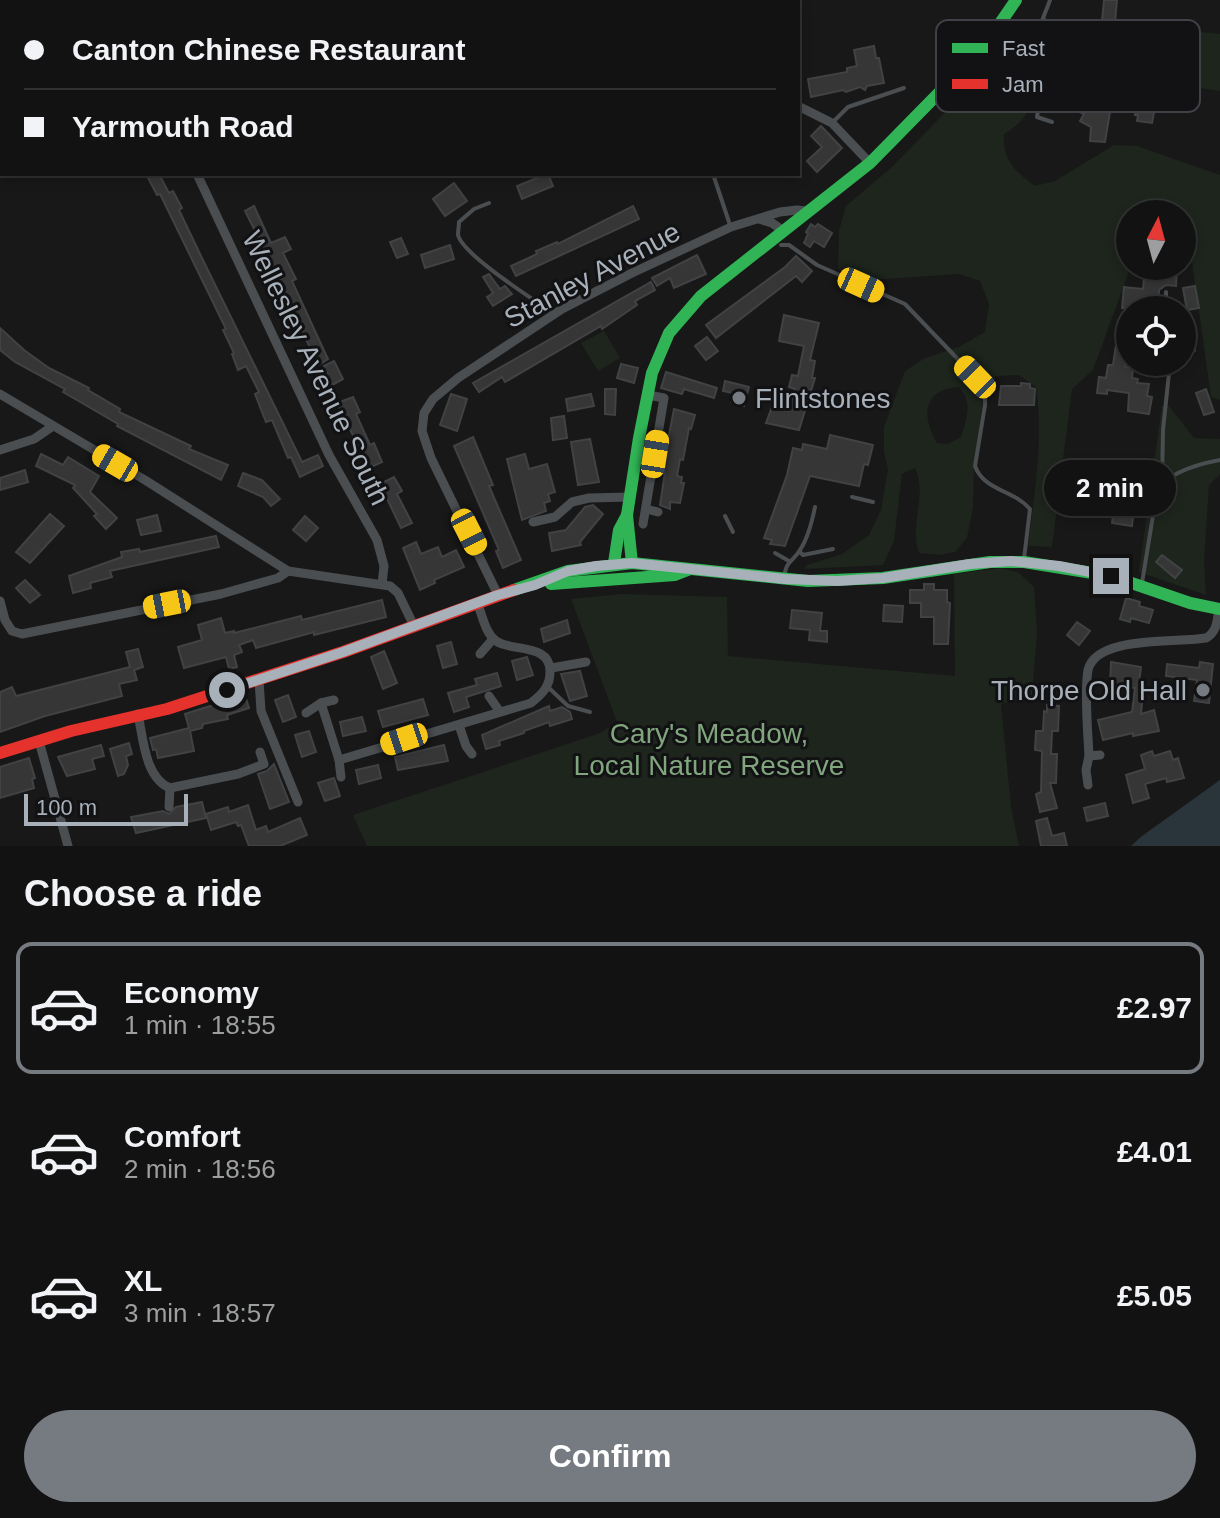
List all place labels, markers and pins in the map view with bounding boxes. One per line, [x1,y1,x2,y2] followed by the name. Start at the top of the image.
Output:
[755,383,890,414] place label: Flintstones
[730,389,748,407] marker: Flintstones
[991,675,1187,706] place label: Thorpe Old Hall
[1194,681,1212,699] marker: Thorpe Old Hall

